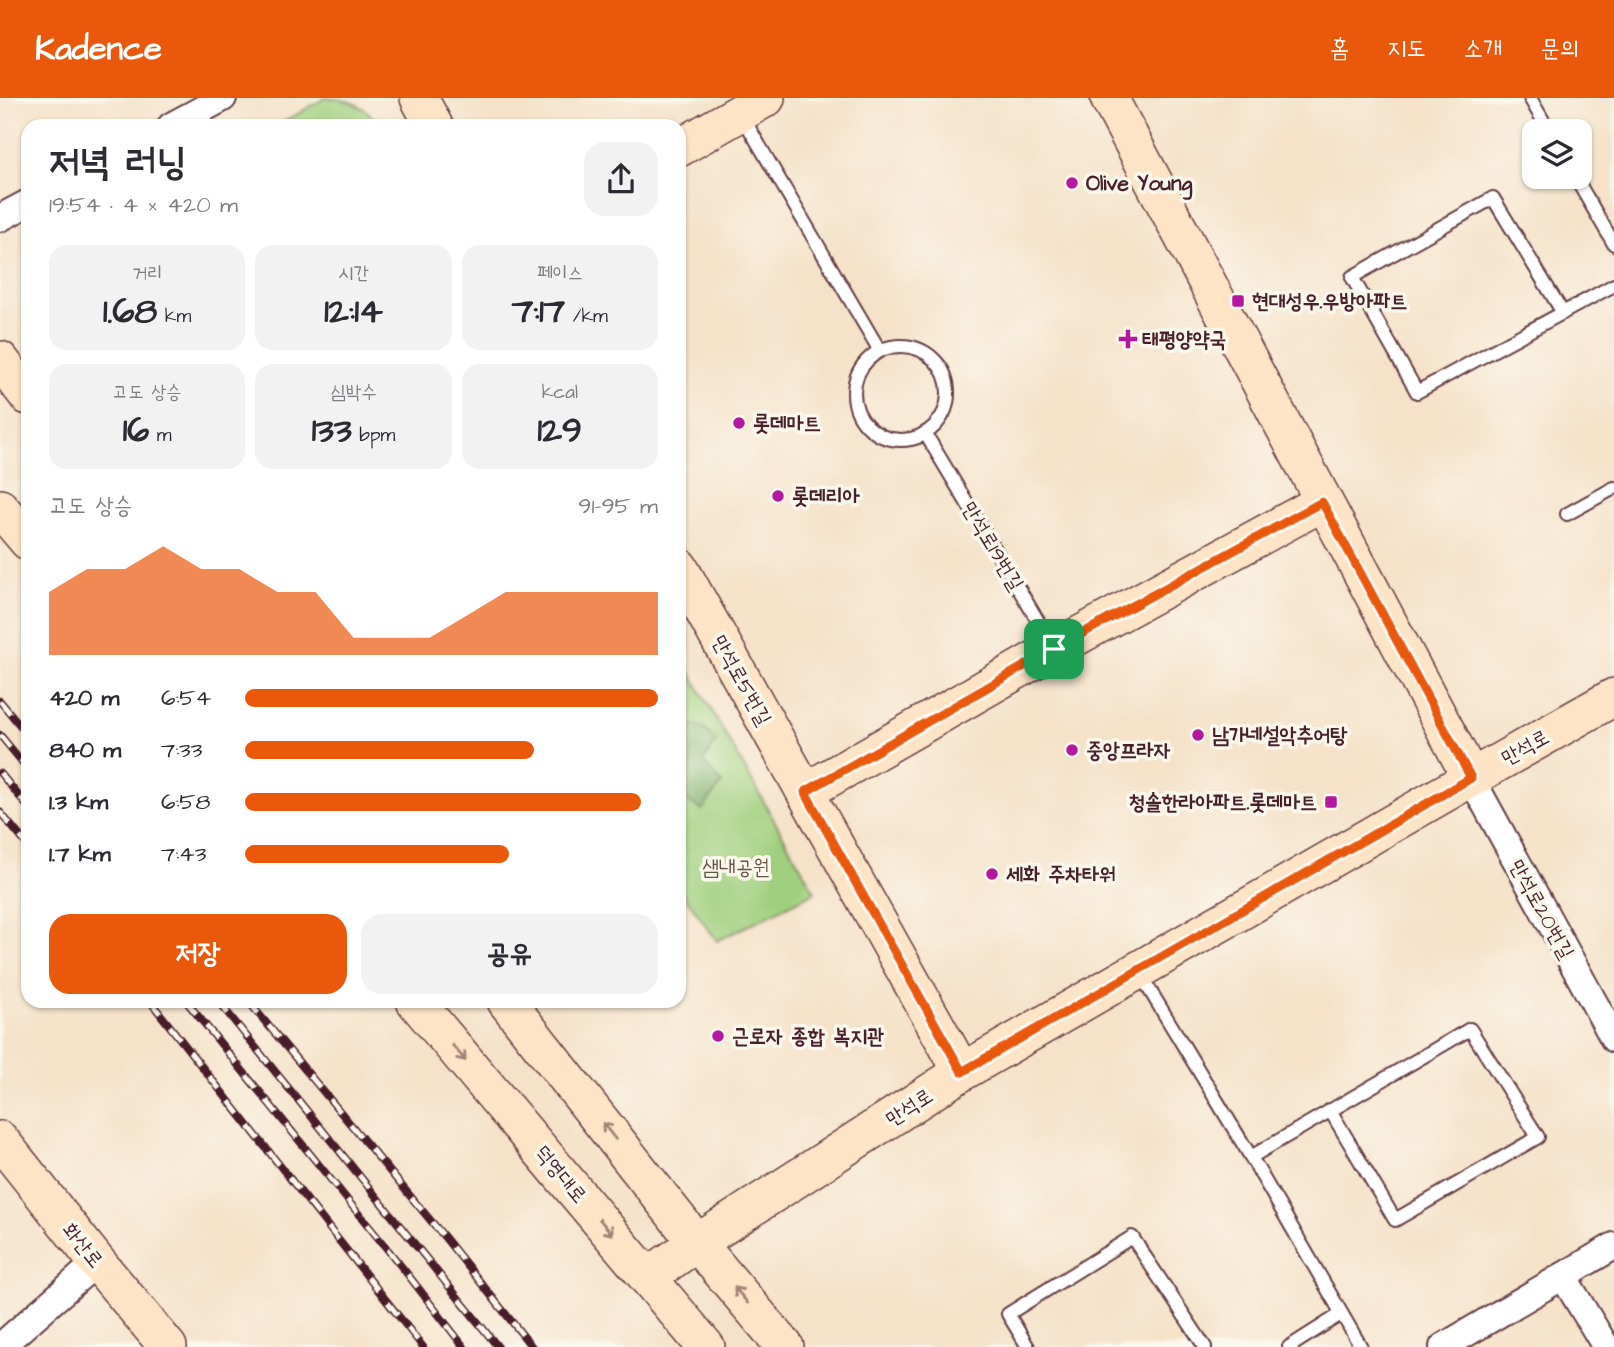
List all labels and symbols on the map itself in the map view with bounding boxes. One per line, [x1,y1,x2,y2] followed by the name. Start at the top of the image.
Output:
[1086,169,1192,200] place label: Olive Young
[1064,175,1080,191] marker: Olive Young
[1252,287,1407,316] place label: 현대성우.우방아파트
[1230,293,1246,309] marker: 현대성우.우방아파트
[1142,325,1227,354] place label: 태평양약국
[1120,331,1136,347] marker: 태평양약국
[753,409,821,438] place label: 롯데마트
[731,415,747,431] marker: 롯데마트
[792,482,860,511] place label: 롯데리아
[770,488,786,504] marker: 롯데리아
[955,496,1031,596] street label: 만석로19번길
[1024,619,1084,679] pin
[705,630,778,731] street label: 만석로5번길
[1212,721,1348,750] place label: 남가네설악추어탕
[1496,722,1554,772] street label: 만석로
[1190,727,1206,743] marker: 남가네설악추어탕
[1086,736,1171,765] place label: 중앙프라자
[1064,742,1080,758] marker: 중앙프라자
[1128,788,1317,817] place label: 청솔한라아파트.롯데마트
[1323,794,1339,810] marker: 청솔한라아파트.롯데마트
[702,853,770,882] park label: 샘내공원
[1502,854,1581,964] street label: 만석로20번길
[1006,860,1116,889] place label: 세화 주차타워
[984,866,1000,882] marker: 세화 주차타워
[732,1022,884,1051] place label: 근로자 종합 복지관
[710,1028,726,1044] marker: 근로자 종합 복지관
[451,1044,467,1062] one-way arrow
[880,1081,938,1133] street label: 만석로
[601,1123,616,1141] one-way arrow
[528,1139,593,1210] street label: 덕영대로
[55,1216,110,1274] street label: 화산로
[598,1218,614,1236] one-way arrow
[733,1286,749,1304] one-way arrow

